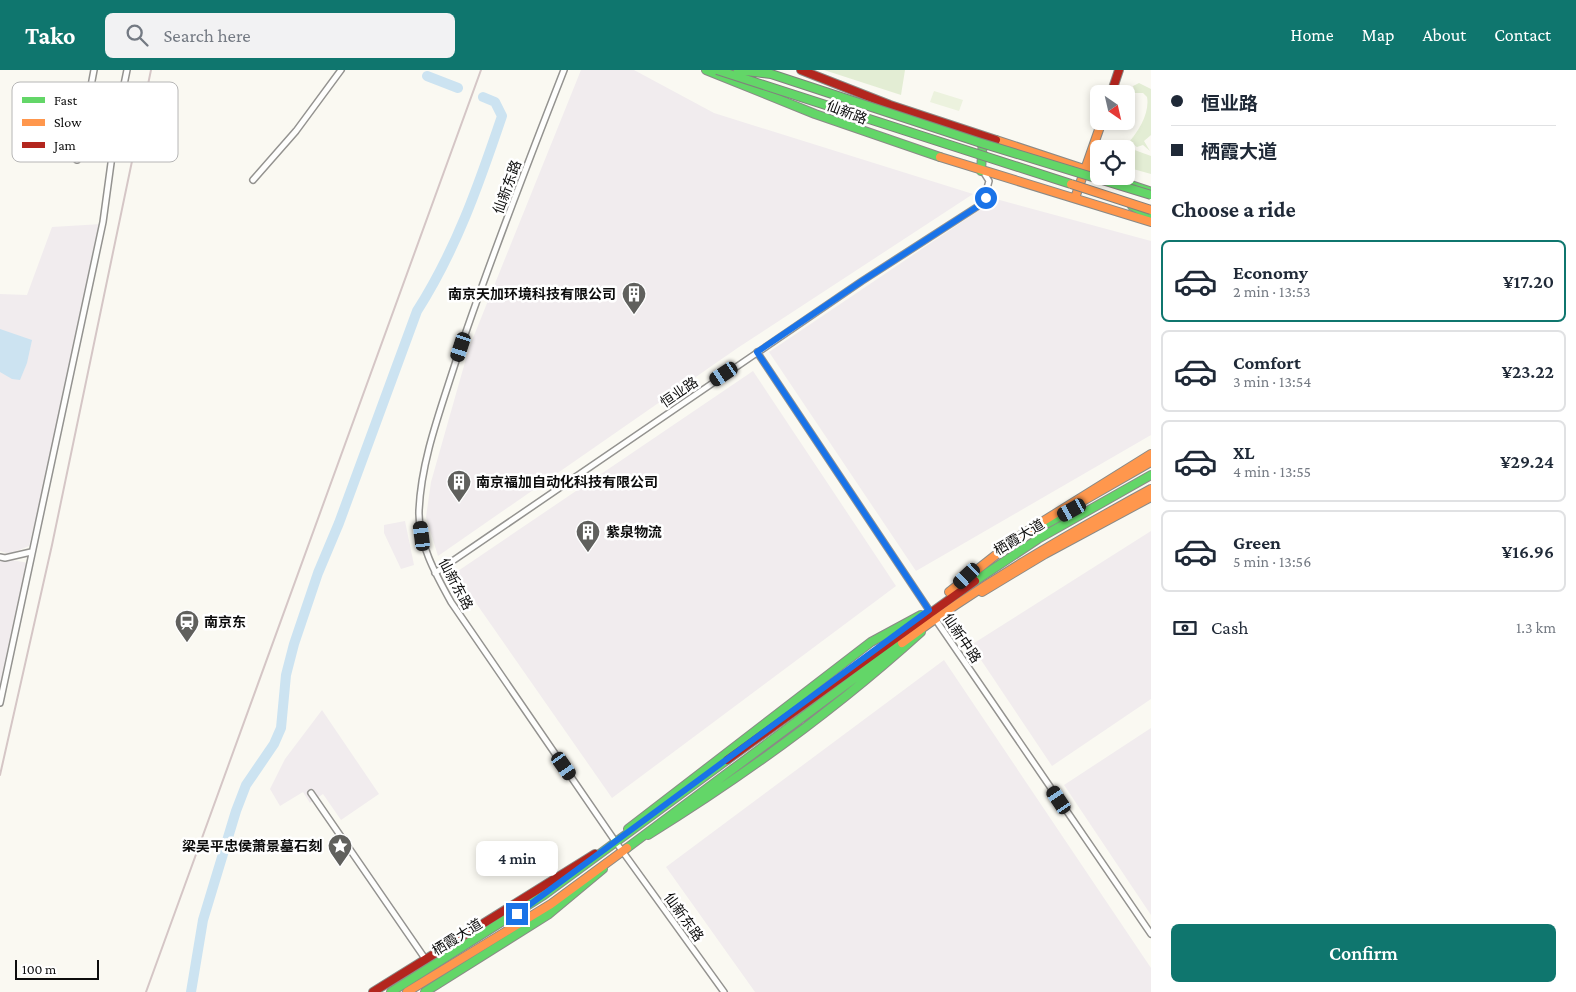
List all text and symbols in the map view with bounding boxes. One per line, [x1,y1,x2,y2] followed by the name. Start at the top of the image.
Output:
[105,13,455,58] search box
[123,21,151,49] icon: search
[25,22,75,49] text: Tako
[163,25,251,46] text: Search here
[1291,25,1334,45] text: Home
[1362,25,1394,45] text: Map
[1422,25,1466,45] text: About
[1494,25,1551,45] text: Contact
[12,82,178,162] legend
[1090,85,1135,130] north arrow
[1090,85,1135,185] map controls
[54,92,78,108] text: Fast
[1201,93,1258,114] text: 恒业路
[825,97,869,127] street label: 仙新路
[54,114,82,130] text: Slow
[52,137,76,153] text: Jam
[1090,140,1135,185] button: locate
[1201,141,1277,162] text: 栖霞大道
[490,158,524,216] street label: 仙新东路
[975,187,997,209] route start
[1171,197,1296,222] text: Choose a ride
[1173,259,1218,304] icon: car
[1233,262,1308,283] text: Economy
[1503,271,1554,292] text: ¥17.20
[621,281,647,315] building icon: 南京天加环境科技有限公司
[1233,283,1311,300] text: 2 min · 13:53
[448,286,616,302] place label: 南京天加环境科技有限公司
[449,330,472,364] car
[1173,349,1218,394] icon: car
[1233,352,1301,373] text: Comfort
[707,359,740,389] car
[1502,361,1554,382] text: ¥23.22
[1233,373,1311,390] text: 3 min · 13:54
[657,374,701,410] street label: 恒业路
[1173,439,1218,484] icon: car
[1233,442,1255,463] text: XL
[1500,451,1554,472] text: ¥29.24
[1233,463,1311,480] text: 4 min · 13:55
[446,469,472,503] building icon: 南京福加自动化科技有限公司
[476,474,658,490] place label: 南京福加自动化科技有限公司
[1055,496,1088,524] car
[991,516,1047,558] street label: 栖霞大道
[575,519,601,553] building icon: 紫泉物流
[412,520,431,552] car
[606,524,662,540] place label: 紫泉物流
[1173,529,1218,574] icon: car
[1233,532,1281,553] text: Green
[1502,541,1554,562] text: ¥16.96
[1233,553,1311,570] text: 5 min · 13:56
[436,556,476,612] street label: 仙新东路
[950,560,983,592] car
[174,609,200,643] station icon: 南京东
[940,610,984,666] street label: 仙新中路
[204,614,246,630] place label: 南京东
[1171,614,1199,642] icon: cash
[1211,617,1249,638] text: Cash
[1516,619,1556,636] text: 1.3 km
[549,749,578,783] car
[1044,783,1073,817] car
[327,833,353,867] place icon: 梁吴平忠侯萧景墓石刻
[182,838,322,854] place label: 梁吴平忠侯萧景墓石刻
[476,842,558,876] callout: 4 min
[498,850,536,867] text: 4 min
[661,890,707,944] street label: 仙新东路
[506,903,528,925] route end
[429,915,485,959] street label: 栖霞大道
[1171,924,1556,982] button: Confirm
[15,957,99,980] scale bar
[22,961,56,977] text: 100 m

